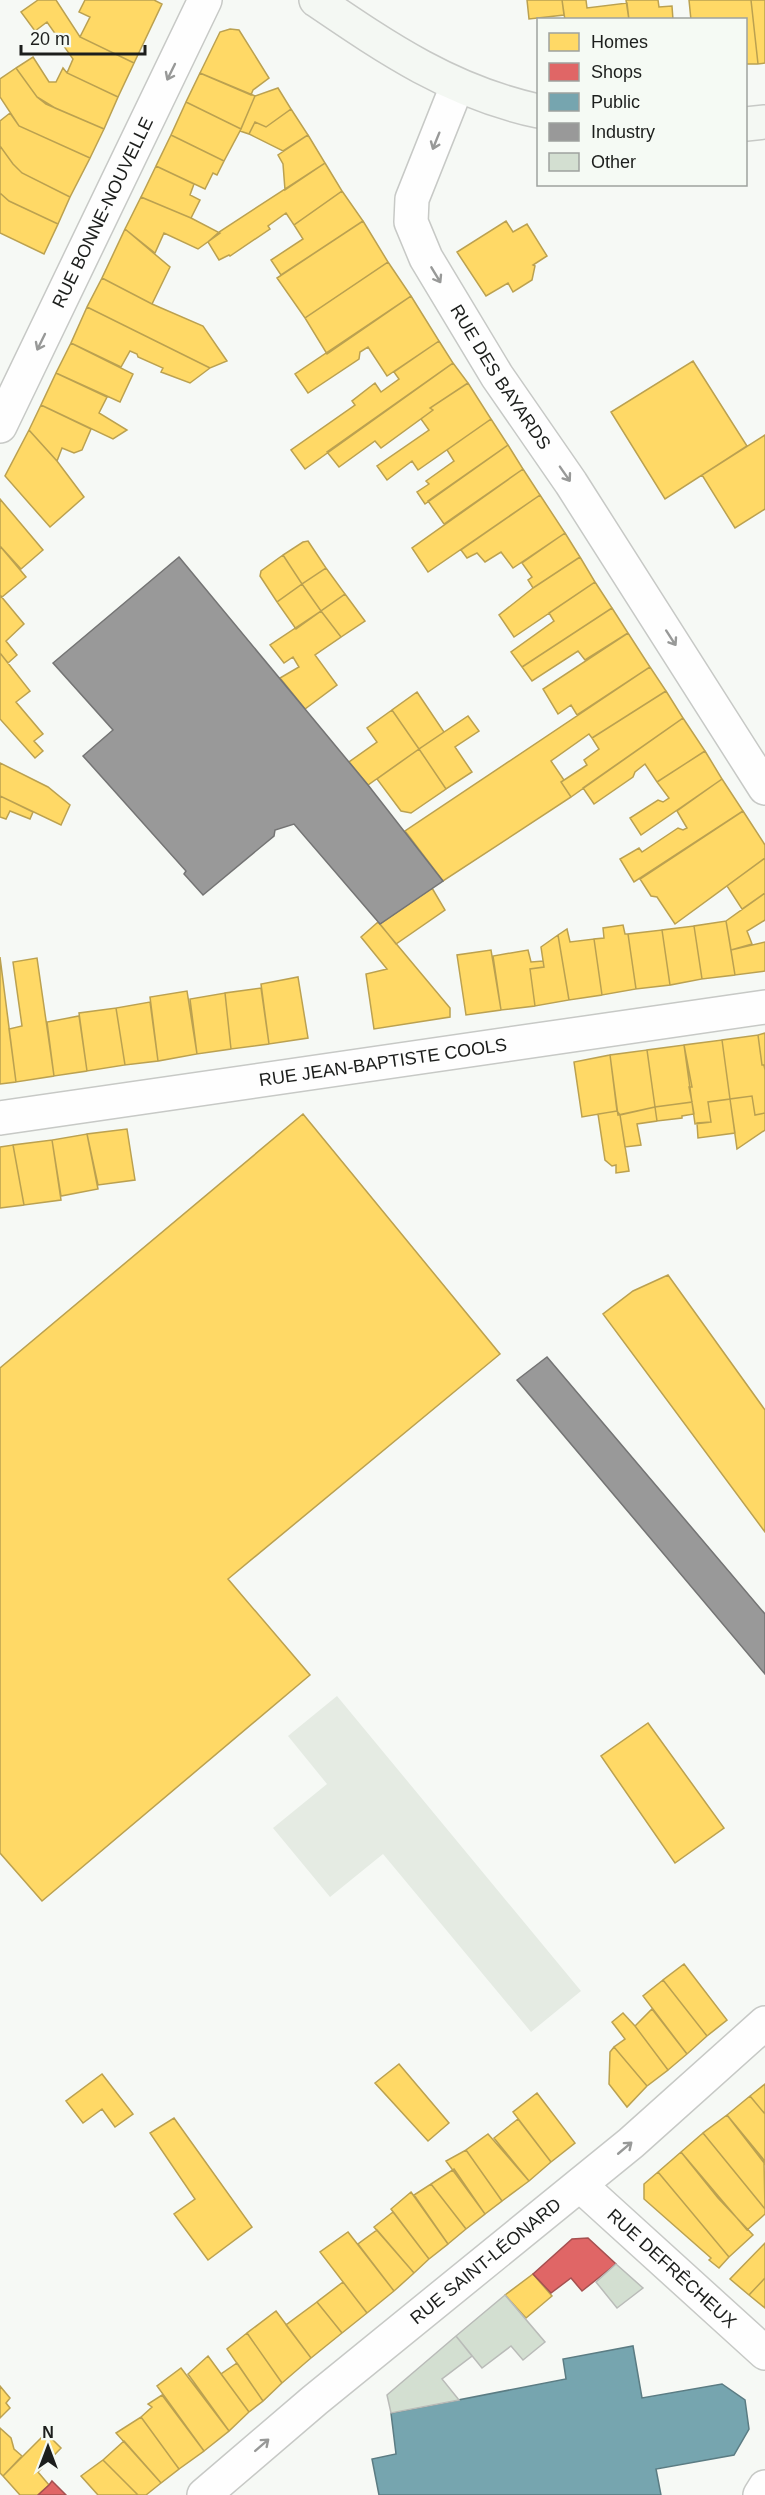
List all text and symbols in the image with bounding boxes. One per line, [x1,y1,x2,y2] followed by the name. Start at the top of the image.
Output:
[21,18,146,56] scale bar
[537,18,747,186] legend
[30,29,70,49] text: 20 m
[591,32,648,52] text: Homes
[164,62,176,80] one-way arrow
[591,62,642,82] text: Shops
[591,92,640,112] text: Public
[48,114,157,311] street label: RUE BONNE-NOUVELLE
[591,122,655,142] text: Industry
[430,131,441,149] one-way arrow
[591,152,636,172] text: Other
[431,266,443,283] one-way arrow
[446,301,555,453] street label: RUE DES BAYARDS
[34,333,46,351] one-way arrow
[559,465,571,482] one-way arrow
[664,629,677,646] one-way arrow
[258,1035,508,1090] street label: RUE JEAN-BAPTISTE COOLS
[617,2141,632,2155] one-way arrow
[406,2194,565,2328] street label: RUE SAINT-LÉONARD
[603,2205,740,2332] street label: RUE DEFRÊCHEUX
[18,2417,78,2477] north arrow
[42,2424,54,2441] text: N
[254,2439,270,2452] one-way arrow

